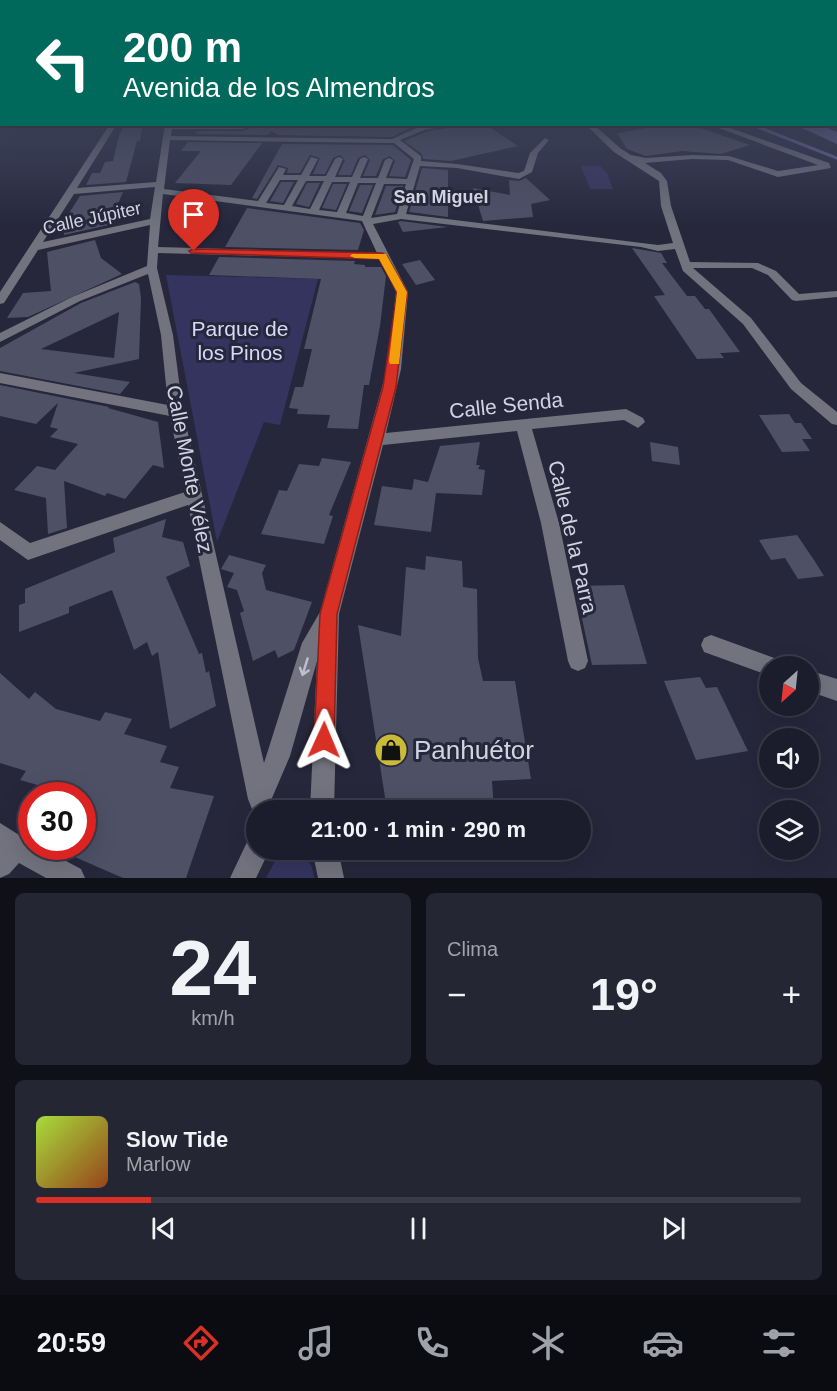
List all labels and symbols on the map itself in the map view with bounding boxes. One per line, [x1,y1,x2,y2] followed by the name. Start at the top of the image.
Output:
[393,187,489,207] district label: San Miguel
[168,189,219,251] pin
[41,198,143,238] street label: Calle Júpiter
[192,317,288,364] park label: Parque de los Pinos
[162,383,218,555] street label: Calle Monte Vélez
[448,388,564,422] street label: Calle Senda
[544,458,602,616] street label: Calle de la Parra
[759,656,819,716] north arrow
[299,657,310,676] one-way arrow
[292,708,356,772] position arrow
[373,732,409,768] shop icon: Panhuétor
[414,735,534,765] place label: Panhuétor
[18,782,96,860] speed limit sign: 30

